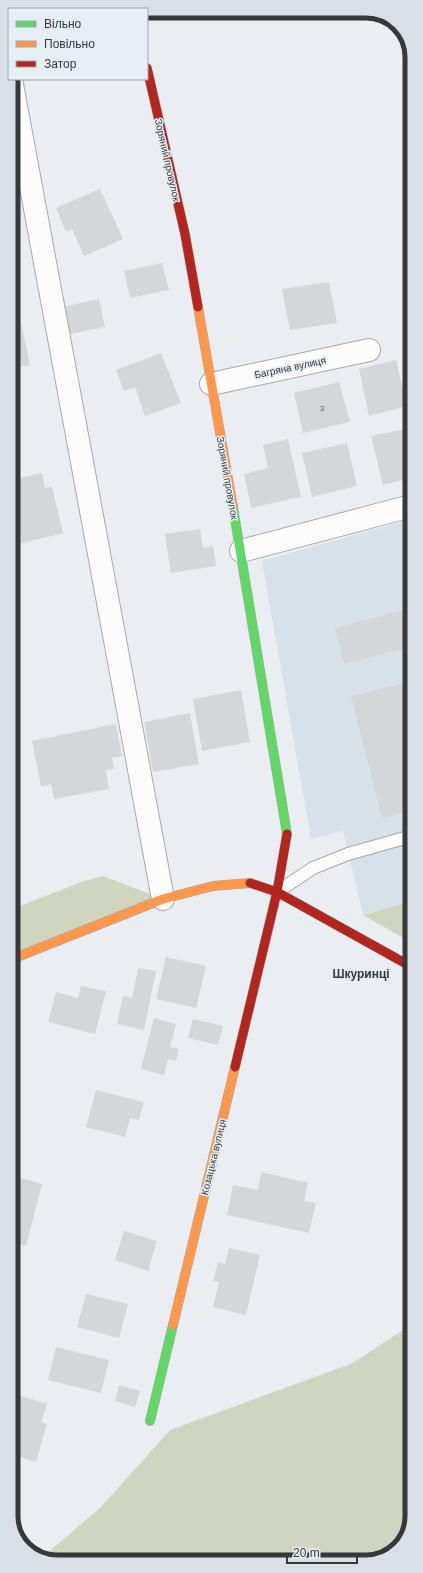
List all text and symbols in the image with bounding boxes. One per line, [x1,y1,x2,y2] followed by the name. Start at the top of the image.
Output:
[8,8,148,80] legend
[44,17,82,31] text: Вільно
[44,37,95,51] text: Повільно
[44,57,77,71] text: Затор
[153,118,182,203] street label: Зоряний провулок
[253,355,327,380] street label: Багряна вулиця
[320,404,325,413] house number: 3
[215,436,240,521] street label: Зоряний провулок
[332,967,390,981] district label: Шкуринці
[199,1118,228,1196] street label: Козацька вулиця
[287,1539,357,1565] scale bar
[293,1546,320,1560] text: 20 m

